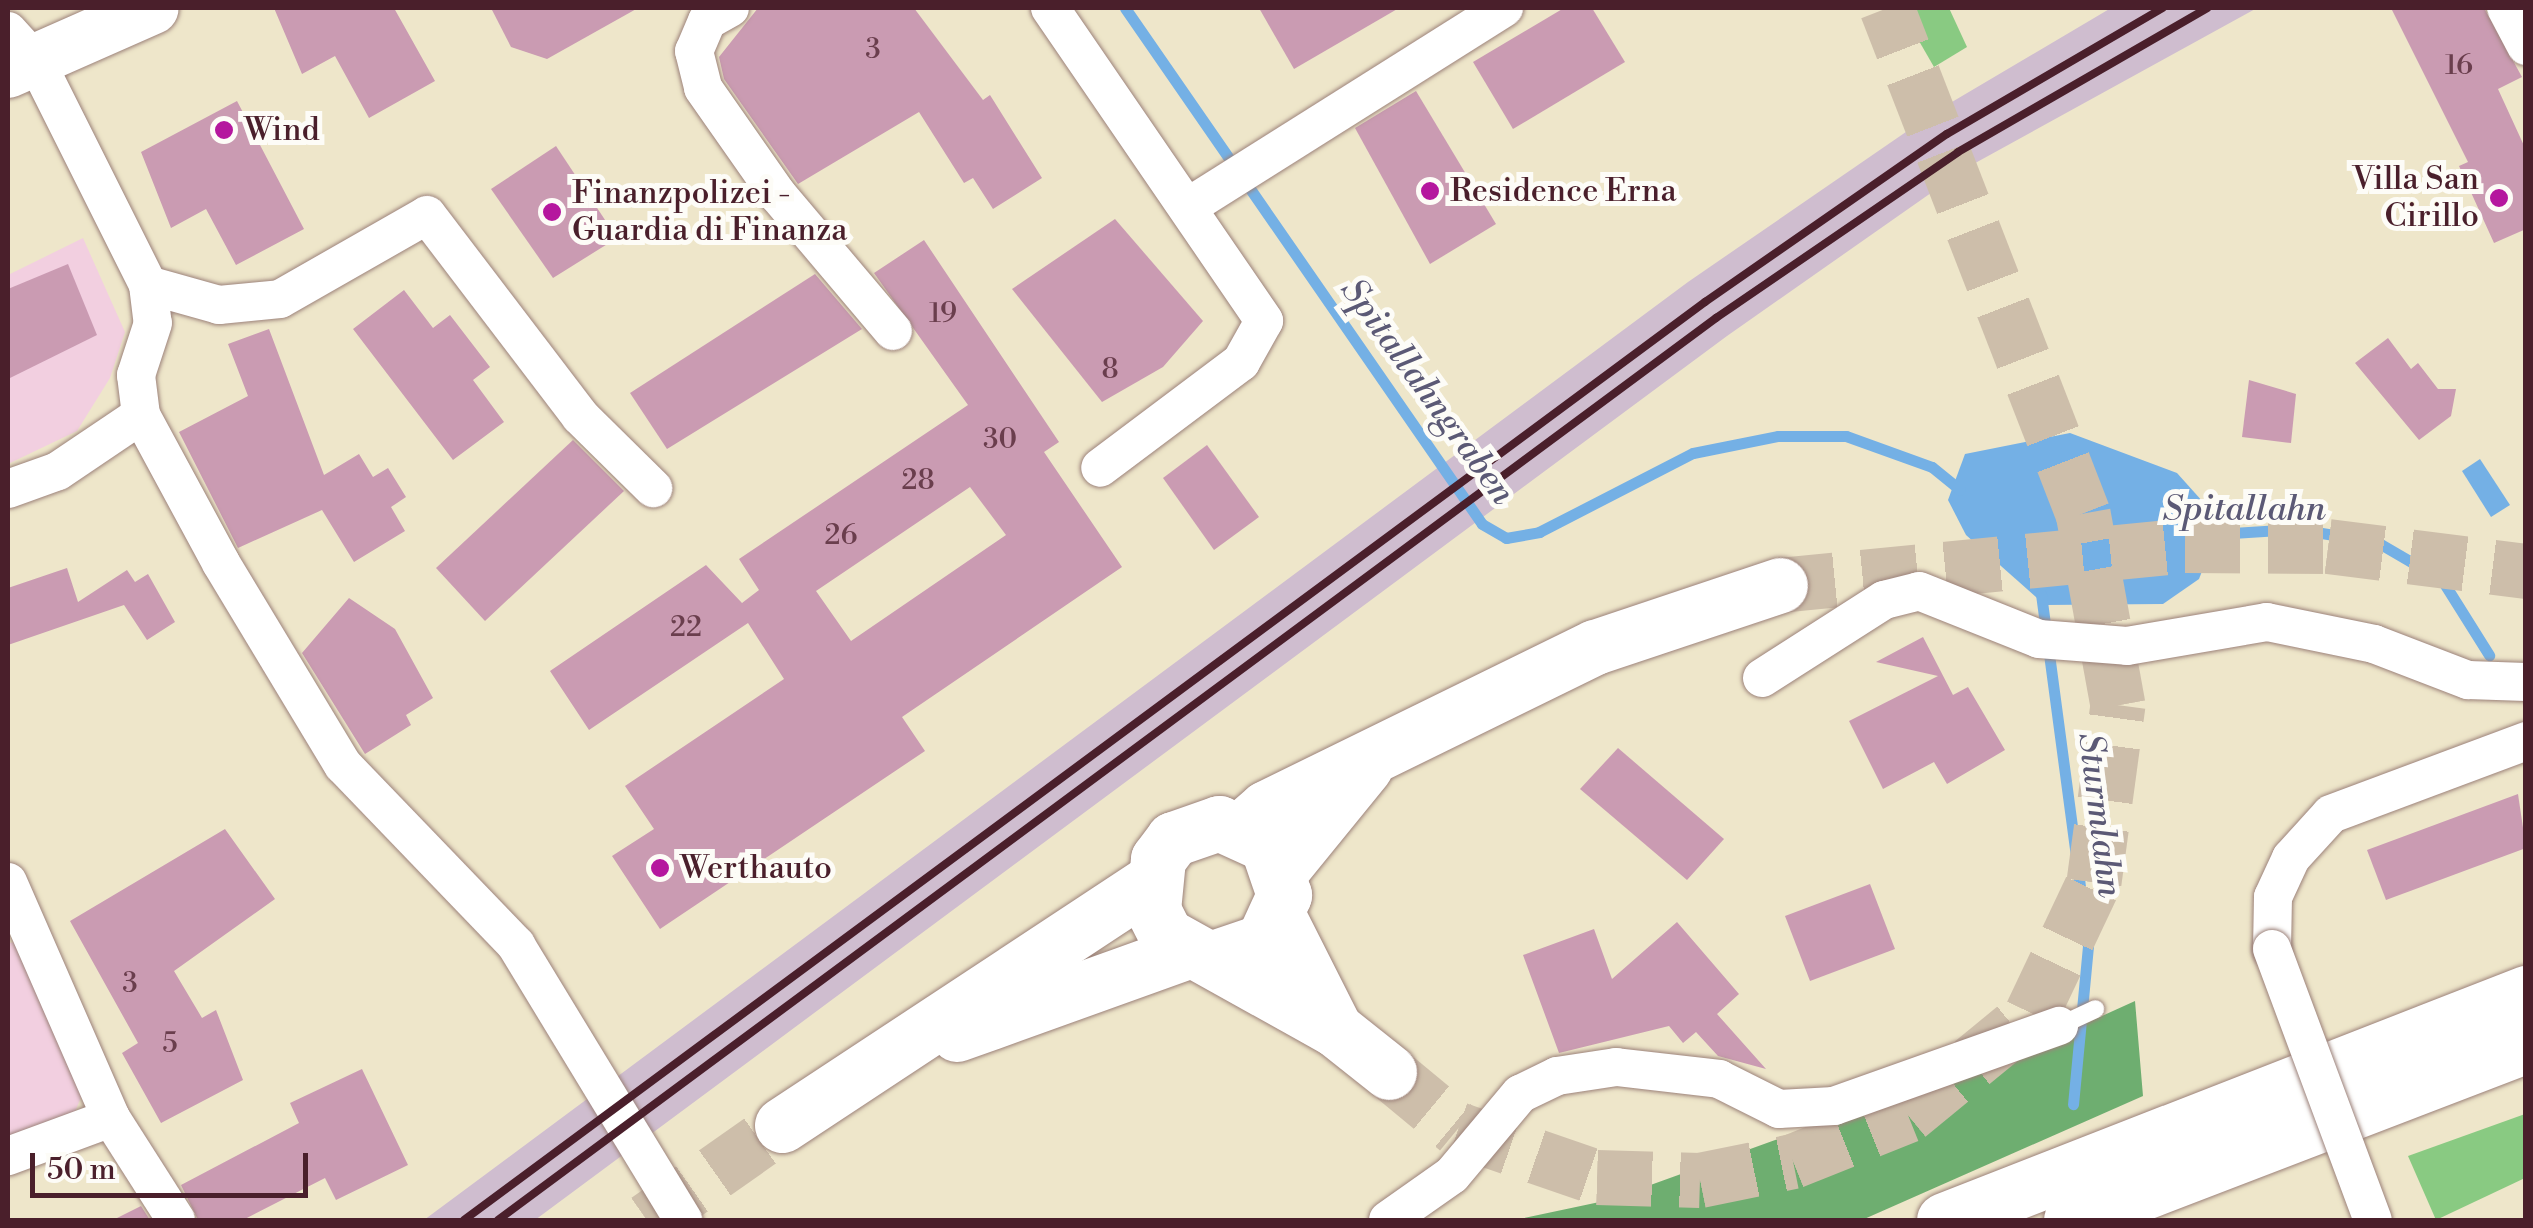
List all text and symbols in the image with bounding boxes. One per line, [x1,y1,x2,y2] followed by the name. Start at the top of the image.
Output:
[865,33,881,67] house number: 3
[2445,49,2473,83] house number: 16
[244,111,320,149] place label: Wind
[213,119,235,141] marker: Wind
[2352,161,2479,236] place label: Villa San Cirillo
[1450,172,1677,210] place label: Residence Erna
[572,175,848,250] place label: Finanzpolizei - Guardia di Finanza
[1419,180,1441,202] marker: Residence Erna
[2488,187,2510,209] marker: Villa San Cirillo
[541,201,563,223] marker: Finanzpolizei - Guardia di Finanza
[1331,271,1523,513] water label: Spitallahngraben
[929,297,957,331] house number: 19
[1101,353,1119,387] house number: 8
[983,423,1017,457] house number: 30
[901,464,935,498] house number: 28
[2162,489,2326,531] water label: Spitallahn
[825,519,857,553] house number: 26
[670,611,702,645] house number: 22
[2068,730,2130,900] water label: Sturmlahn
[680,849,832,887] place label: Werthauto
[649,857,671,879] marker: Werthauto
[122,967,138,1001] house number: 3
[162,1027,178,1061] house number: 5
[35,1133,312,1195] scale bar
[47,1151,116,1189] text: 50 m

